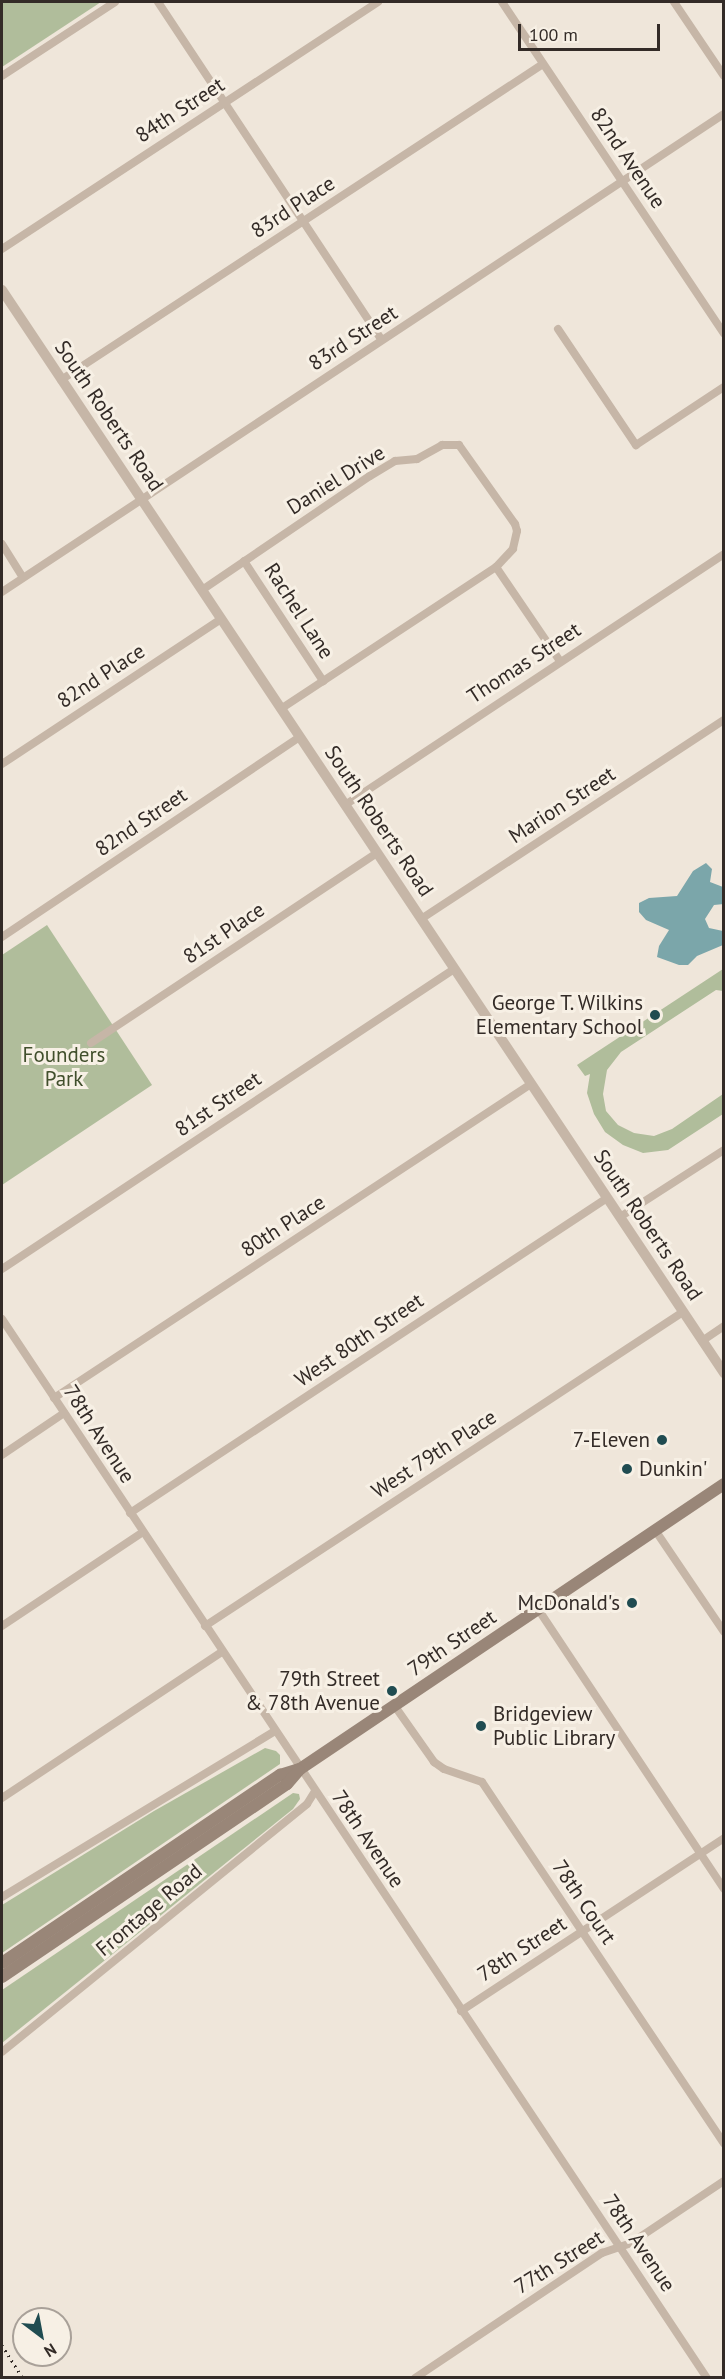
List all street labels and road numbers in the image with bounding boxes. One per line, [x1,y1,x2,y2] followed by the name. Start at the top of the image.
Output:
[131,72,229,148] street label: 84th Street
[585,103,671,213] street label: 82nd Avenue
[246,171,340,243] street label: 83rd Place
[304,300,402,376] street label: 83rd Street
[49,336,169,496] street label: South Roberts Road
[282,440,390,520] street label: Daniel Drive
[259,558,339,664] street label: Rachel Lane
[463,617,585,709] street label: Thomas Street
[53,638,149,714] street label: 82nd Place
[319,741,439,901] street label: South Roberts Road
[504,761,620,849] street label: Marion Street
[90,782,192,862] street label: 82nd Street
[179,897,269,969] street label: 81st Place
[170,1066,266,1142] street label: 81st Street
[588,1145,708,1305] street label: South Roberts Road
[236,1190,330,1262] street label: 80th Place
[290,1288,428,1392] street label: West 80th Street
[58,1380,140,1488] street label: 78th Avenue
[367,1404,501,1504] street label: West 79th Place
[403,1604,501,1682] street label: 79th Street
[326,1785,410,1893] street label: 78th Avenue
[547,1855,621,1949] street label: 78th Court
[91,1858,207,1962] street label: Frontage Road
[473,1911,571,1987] street label: 78th Street
[597,2189,681,2297] street label: 78th Avenue
[510,2225,608,2299] street label: 77th Street

